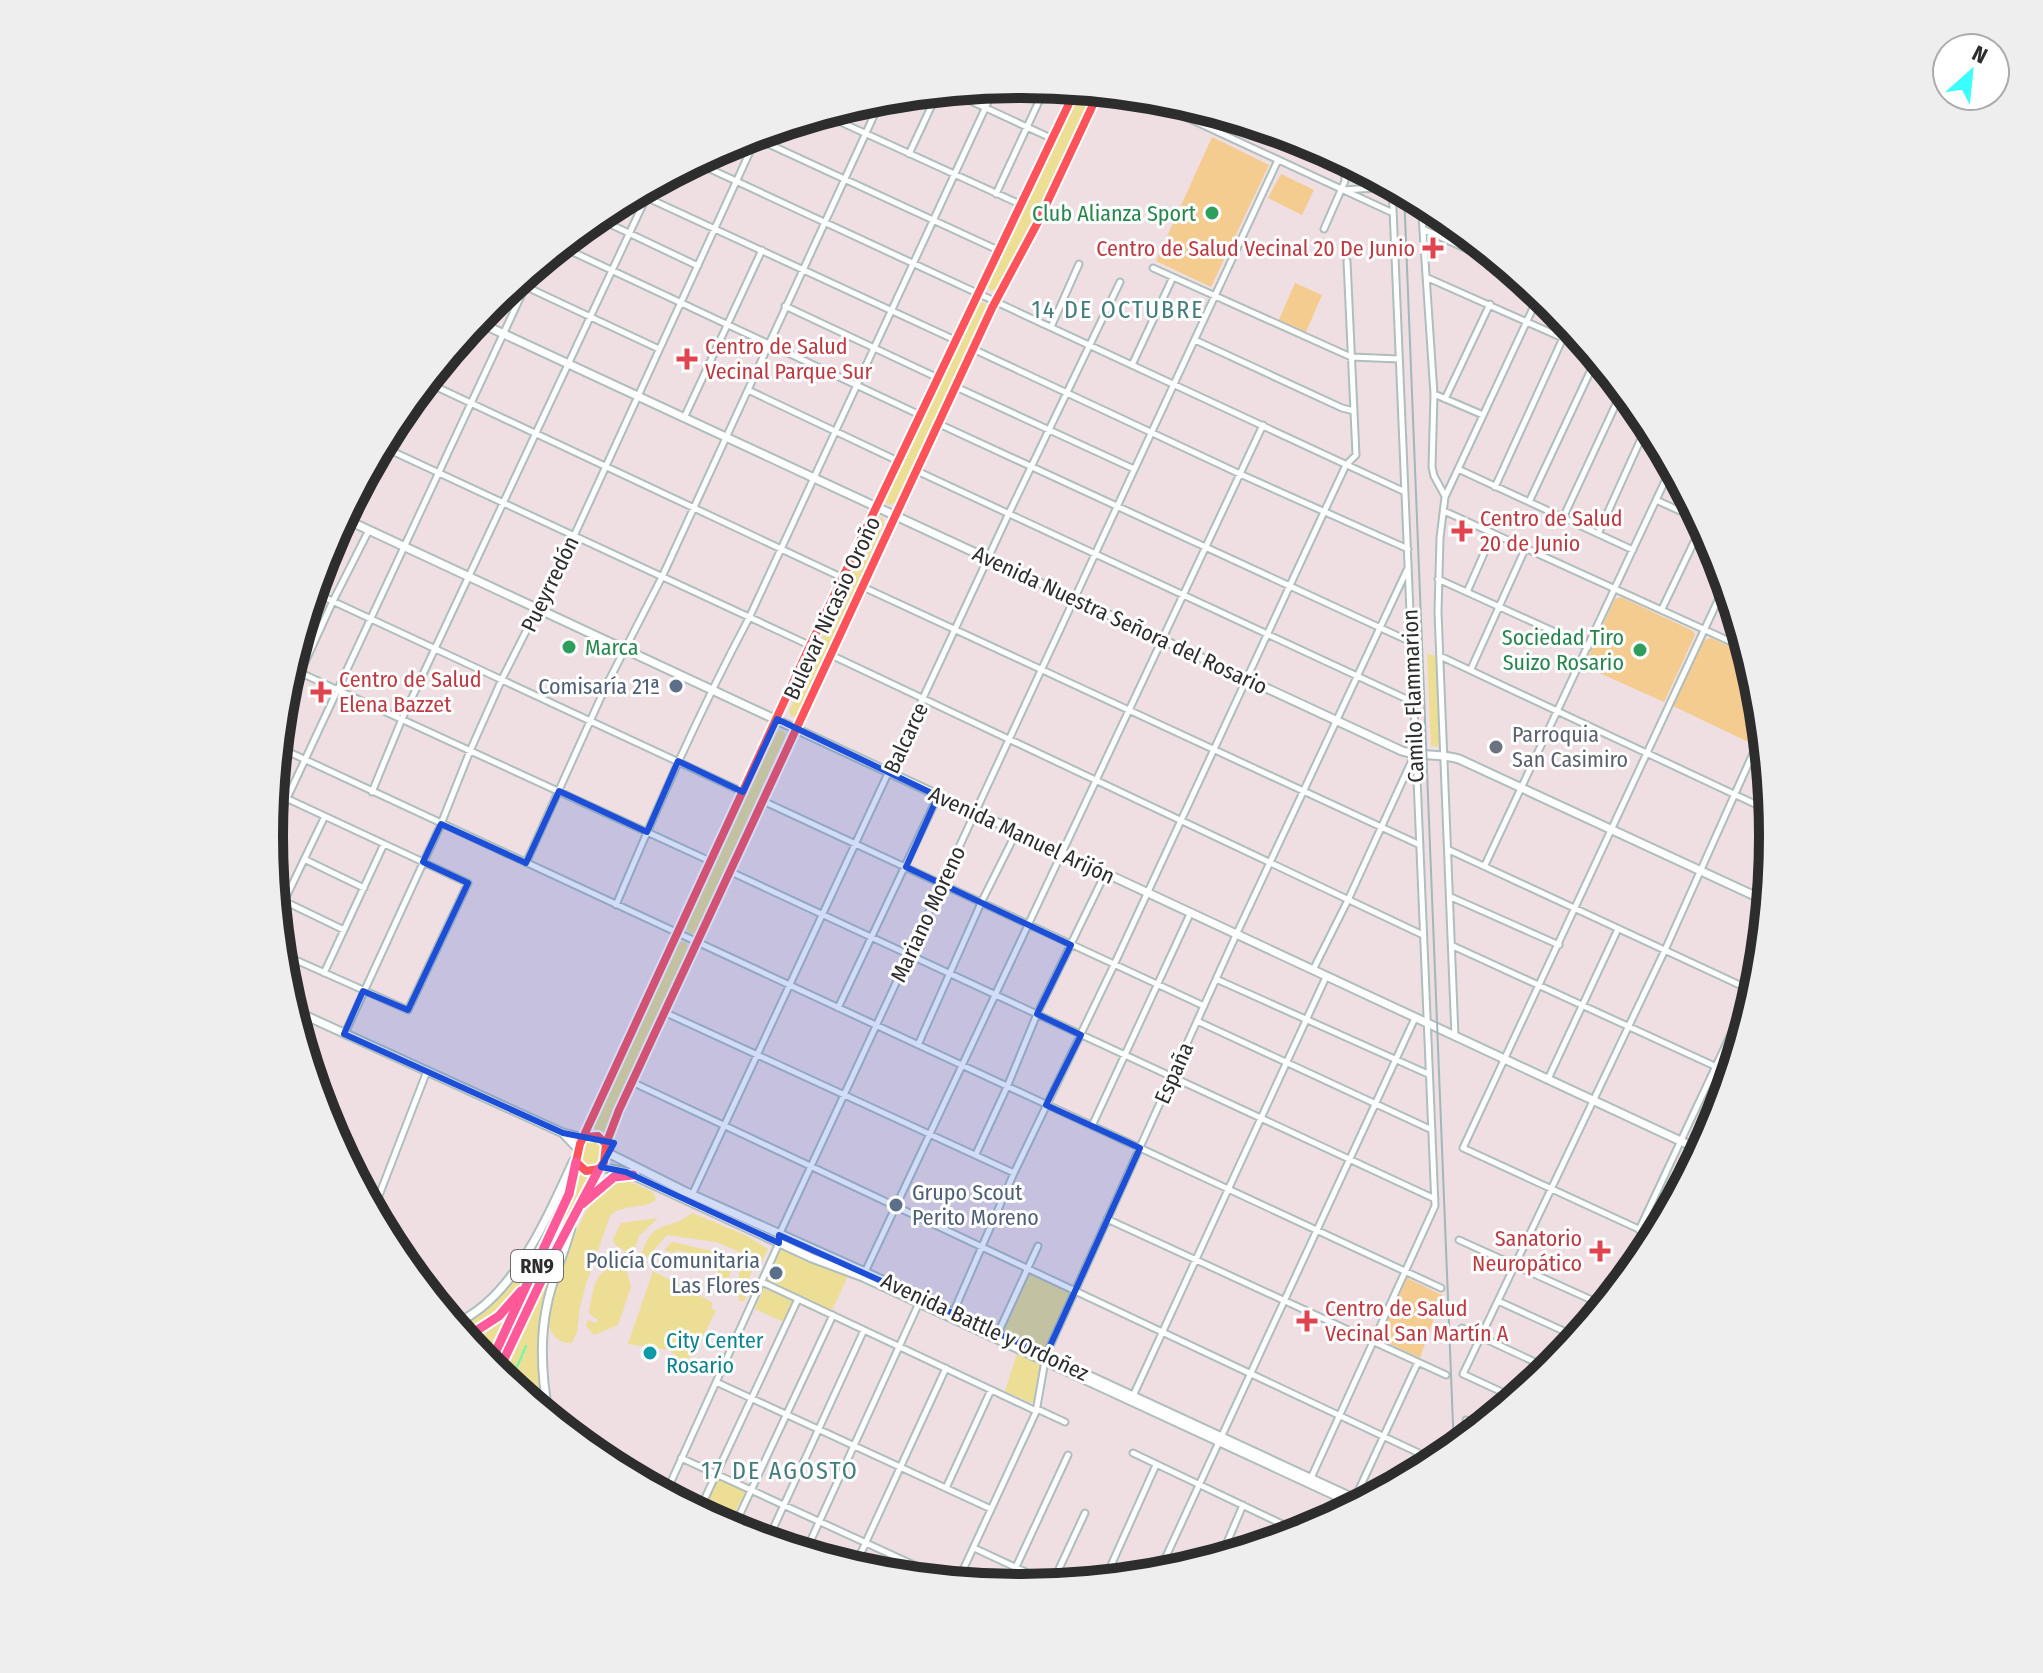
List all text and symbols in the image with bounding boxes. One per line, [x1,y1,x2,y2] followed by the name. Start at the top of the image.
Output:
[1931,32,2011,112] north arrow
[1968,40,1992,70] text: N
[1032,200,1197,227] place label: Club Alianza Sport
[1203,204,1221,222] marker: Club Alianza Sport
[1096,235,1415,262] place label: Centro de Salud Vecinal 20 De Junio
[1422,237,1444,259] marker: Centro de Salud Vecinal 20 De Junio
[1031,296,1205,324] district label: 14 DE OCTUBRE
[705,333,873,385] place label: Centro de Salud Vecinal Parque Sur
[676,348,698,370] marker: Centro de Salud Vecinal Parque Sur
[1480,505,1623,557] place label: Centro de Salud 20 de Junio
[778,512,886,704] street label: Bulevar Nicasio Oroño
[1451,520,1473,542] marker: Centro de Salud 20 de Junio
[515,531,585,637] street label: Pueyrredón
[968,540,1272,700] street label: Avenida Nuestra Señora del Rosario
[1396,609,1430,783] street label: Camilo Flammarion
[1502,624,1624,676] place label: Sociedad Tiro Suizo Rosario
[585,634,638,661] place label: Marca
[560,638,578,656] marker: Marca
[1631,641,1649,659] marker: Sociedad Tiro Suizo Rosario
[339,666,482,718] place label: Centro de Salud Elena Bazzet
[538,673,660,700] place label: Comisaría 21ª
[667,677,685,695] marker: Comisaría 21ª
[310,681,332,703] marker: Centro de Salud Elena Bazzet
[878,698,934,778] street label: Balcarce
[1512,721,1628,773] place label: Parroquia San Casimiro
[1487,738,1505,756] marker: Parroquia San Casimiro
[925,780,1119,890] street label: Avenida Manuel Arijón
[885,842,971,986] street label: Mariano Moreno
[1149,1038,1199,1108] street label: España
[912,1179,1039,1231] place label: Grupo Scout Perito Moreno
[887,1196,905,1214] marker: Grupo Scout Perito Moreno
[1472,1225,1582,1277] place label: Sanatorio Neuropático
[1589,1240,1611,1262] marker: Sanatorio Neuropático
[586,1247,760,1299] place label: Policía Comunitaria Las Flores
[511,1250,563,1282] road number: RN9
[767,1264,785,1282] marker: Policía Comunitaria Las Flores
[877,1267,1093,1387] street label: Avenida Battle y Ordoñez
[1325,1295,1509,1347] place label: Centro de Salud Vecinal San Martín A
[1296,1310,1318,1332] marker: Centro de Salud Vecinal San Martín A
[666,1327,764,1379] place label: City Center Rosario
[641,1344,659,1362] marker: City Center Rosario
[701,1457,859,1485] district label: 17 DE AGOSTO

